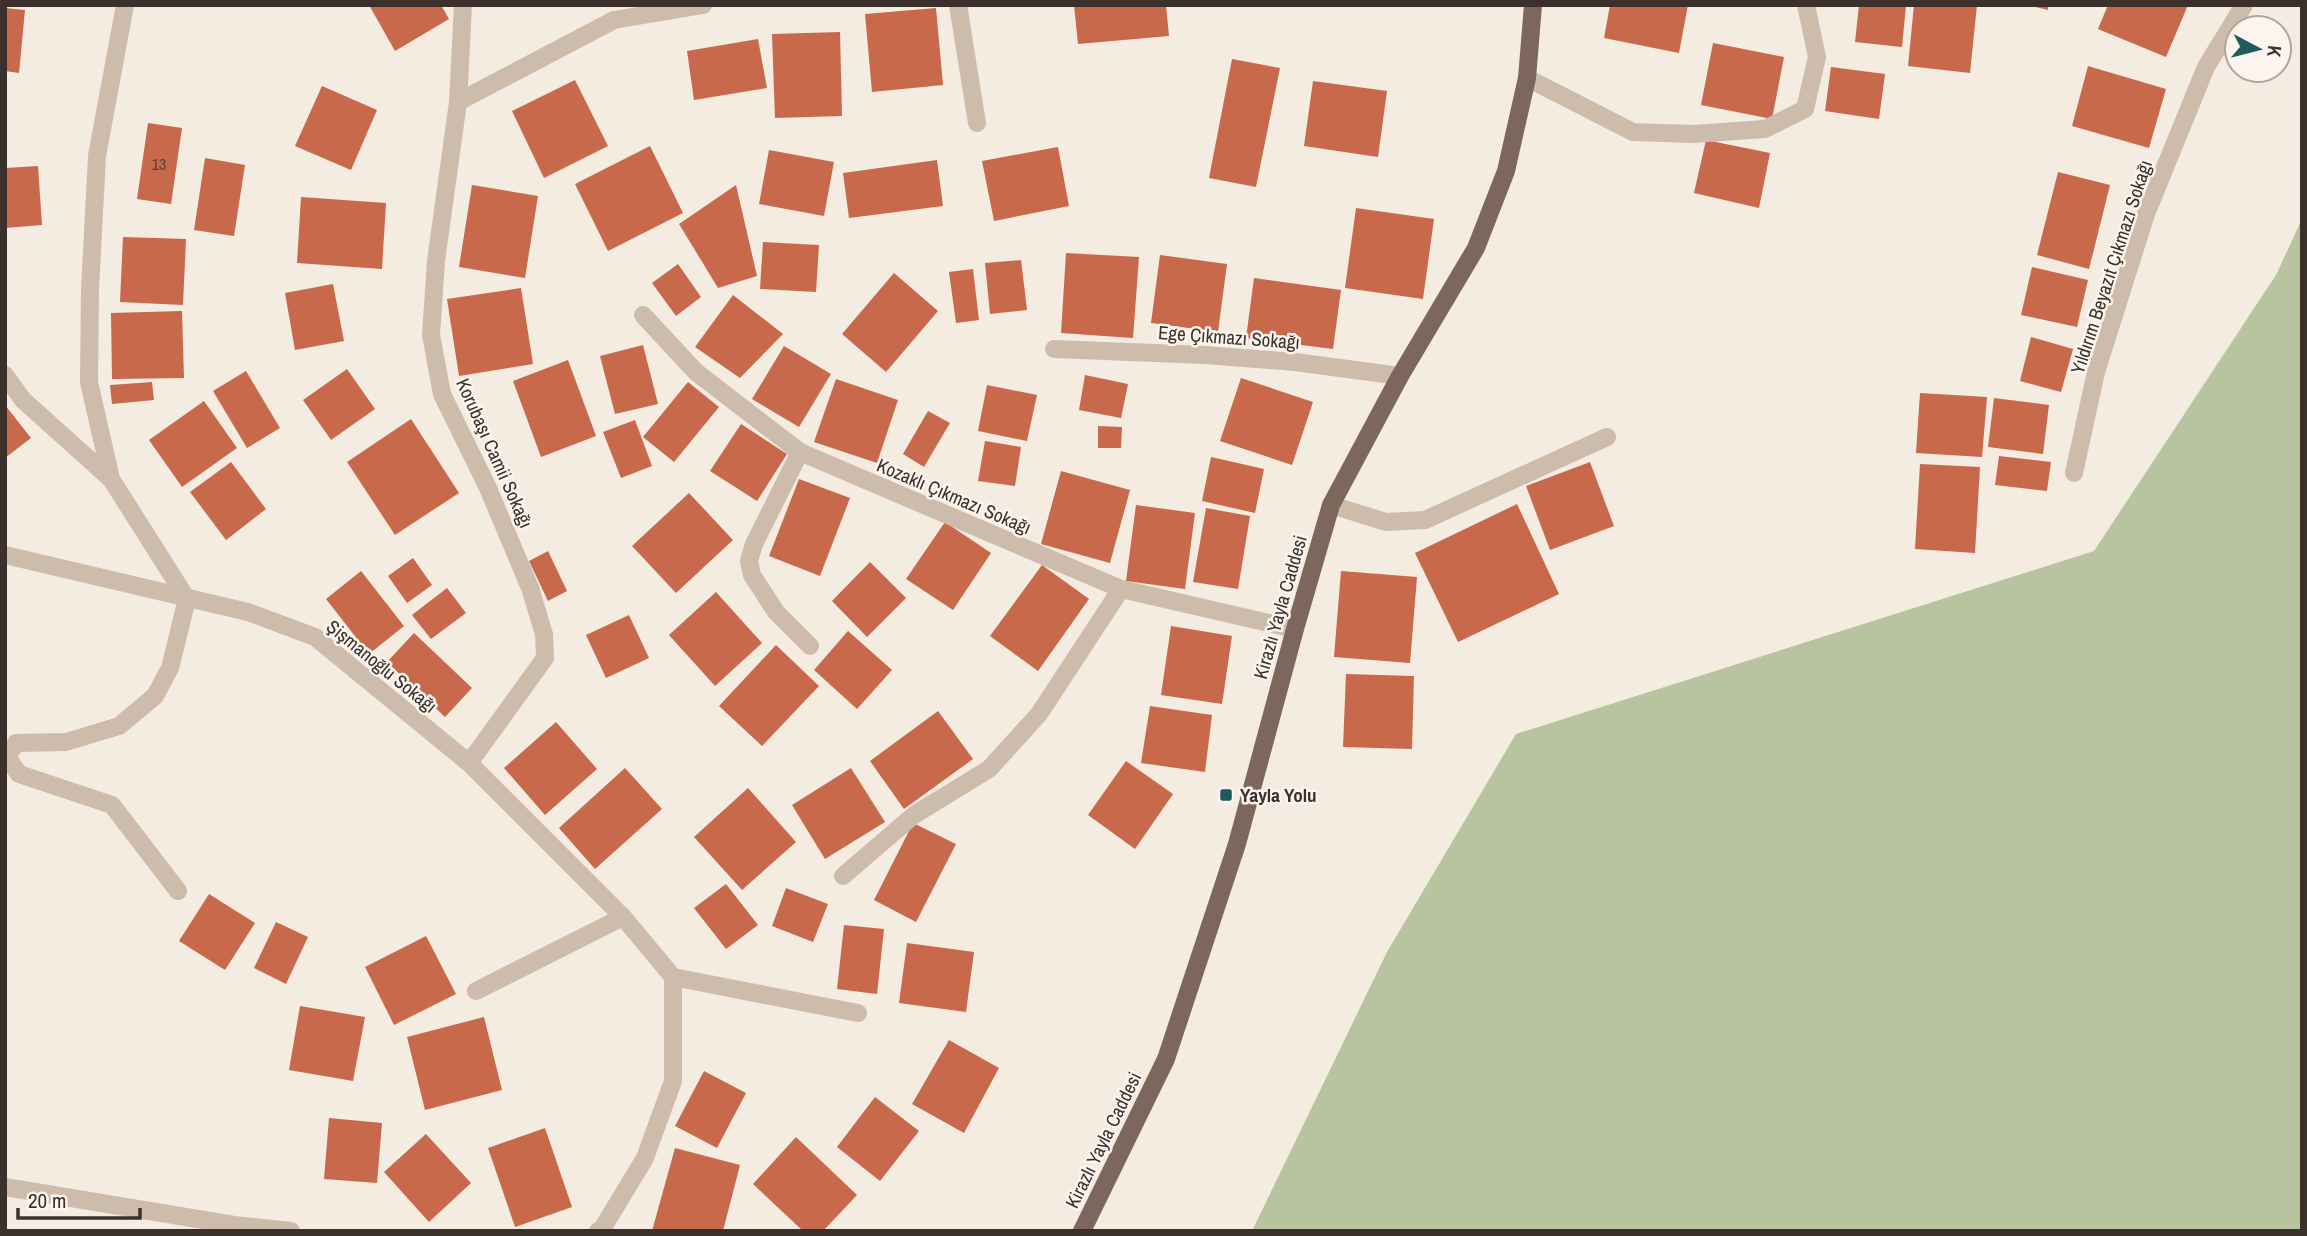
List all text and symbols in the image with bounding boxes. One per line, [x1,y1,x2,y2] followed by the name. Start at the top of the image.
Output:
[2223,14,2293,84] north arrow
[2261,44,2288,59] text: K
[152,153,166,175] house number: 13
[2064,157,2158,377] street label: Yıldırım Beyazıt Çıkmazı Sokağı
[1157,319,1301,355] street label: Ege Çıkmazı Sokağı
[450,374,540,532] street label: Korubaşı Camii Sokağı
[873,452,1035,540] street label: Kozaklı Çıkmazı Sokağı
[1247,532,1313,682] street label: Kirazlı Yayla Caddesi
[321,613,443,719] street label: Şişmanoğlu Sokağı
[1240,782,1317,808] place label: Yayla Yolu
[1218,787,1234,803] marker: Yayla Yolu
[1059,1068,1147,1212] street label: Kirazlı Yayla Caddesi
[18,1176,140,1220] scale bar
[28,1186,66,1215] text: 20 m

